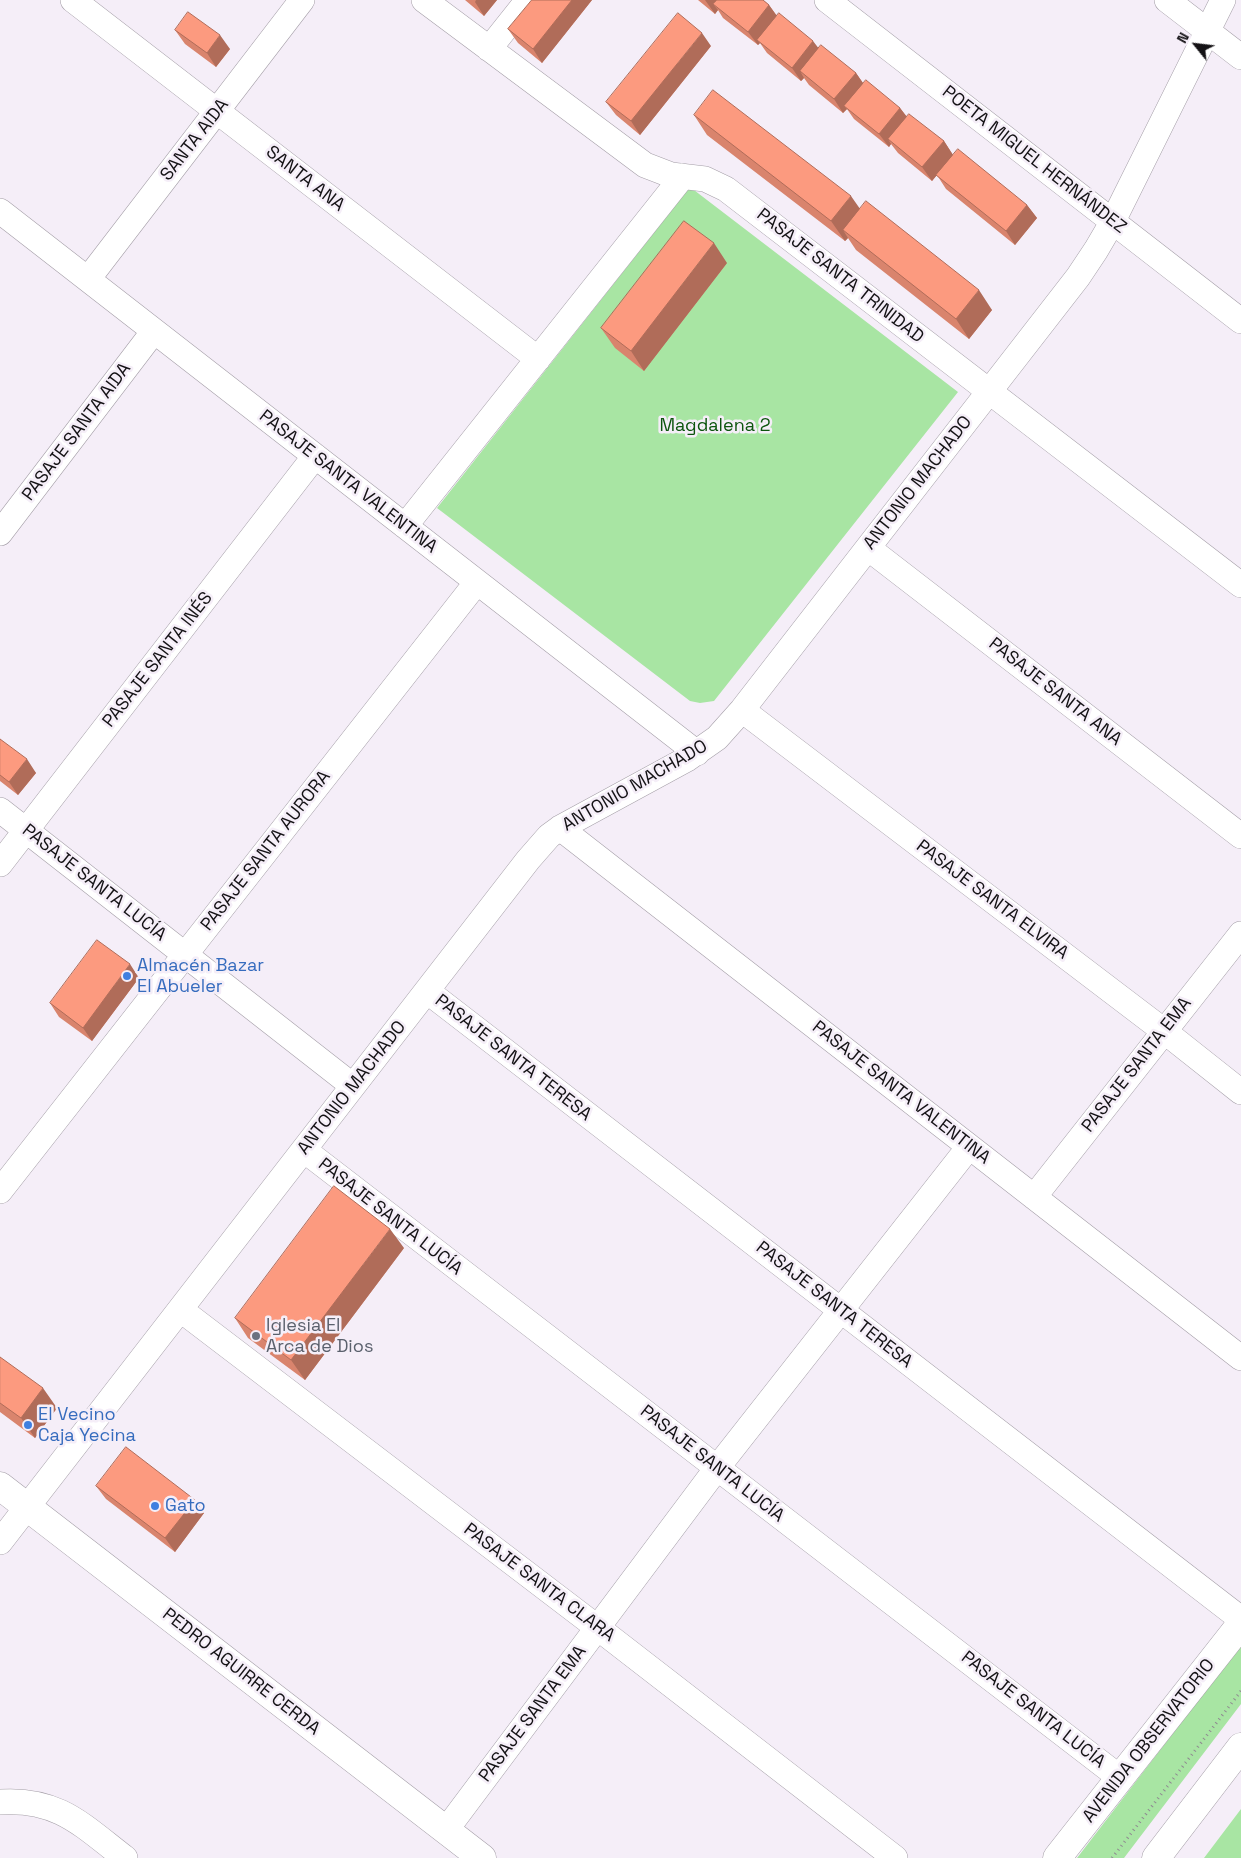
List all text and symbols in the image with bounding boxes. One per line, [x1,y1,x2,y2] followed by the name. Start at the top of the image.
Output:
[1171,20,1221,70] north arrow
[1173,29,1193,46] text: N
[938,81,1130,239] street label: POETA MIGUEL HERNÁNDEZ
[156,95,234,185] street label: SANTA AIDA
[261,142,349,216] street label: SANTA ANA
[752,204,928,348] street label: PASAJE SANTA TRINIDAD
[18,359,136,505] street label: PASAJE SANTA AIDA
[255,406,441,558] street label: PASAJE SANTA VALENTINA
[859,412,977,554] street label: ANTONIO MACHADO
[659,415,771,437] park label: Magdalena 2
[98,588,218,732] street label: PASAJE SANTA INÉS
[984,633,1126,751] street label: PASAJE SANTA ANA
[559,736,711,836] street label: ANTONIO MACHADO
[197,767,335,935] street label: PASAJE SANTA AURORA
[18,820,170,946] street label: PASAJE SANTA LUCÍA
[912,836,1072,964] street label: PASAJE SANTA ELVIRA
[137,955,264,998] place label: Almacén Bazar El Abueler
[121,970,133,982] marker: Almacén Bazar El Abueler
[430,990,596,1126] street label: PASAJE SANTA TERESA
[1078,993,1196,1137] street label: PASAJE SANTA EMA
[293,1017,411,1159] street label: ANTONIO MACHADO
[808,1017,994,1169] street label: PASAJE SANTA VALENTINA
[314,1154,466,1280] street label: PASAJE SANTA LUCÍA
[751,1237,917,1373] street label: PASAJE SANTA TERESA
[266,1315,373,1358] place label: Iglesia El Arca de Dios
[250,1330,262,1342] marker: Iglesia El Arca de Dios
[636,1401,788,1527] street label: PASAJE SANTA LUCÍA
[38,1404,136,1446] place label: El Vecino Caja Yecina
[22,1419,34,1431] marker: El Vecino Caja Yecina
[165,1495,206,1517] place label: Gato
[149,1500,161,1512] marker: Gato
[459,1519,619,1647] street label: PASAJE SANTA CLARA
[158,1604,324,1740] street label: PEDRO AGUIRRE CERDA
[475,1641,591,1787] street label: PASAJE SANTA EMA
[957,1647,1109,1773] street label: PASAJE SANTA LUCÍA
[1078,1655,1220,1827] street label: AVENIDA OBSERVATORIO

